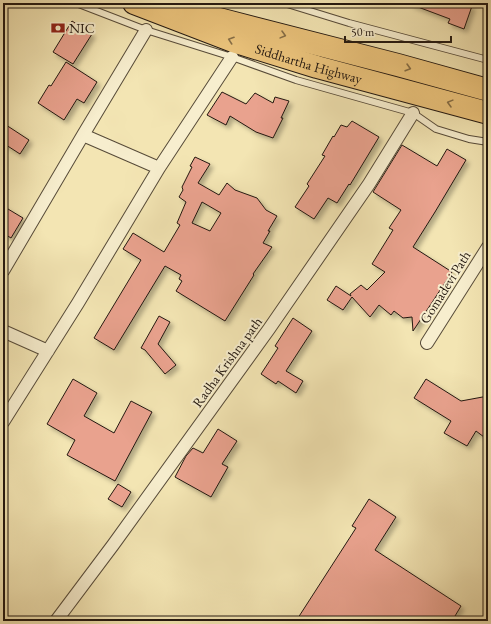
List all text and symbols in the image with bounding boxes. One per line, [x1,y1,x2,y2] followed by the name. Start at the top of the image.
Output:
[345,18,451,44] scale bar
[69,19,95,37] place label: NIC
[50,20,66,36] bank icon: NIC
[351,24,375,40] text: 50 m
[279,30,286,39] one-way arrow
[228,36,235,45] one-way arrow
[253,39,365,88] street label: Siddhartha Highway
[405,63,412,72] one-way arrow
[447,100,454,108] one-way arrow
[415,247,475,327] street label: Gomadevi Path
[188,313,266,411] street label: Radha Krishna path

